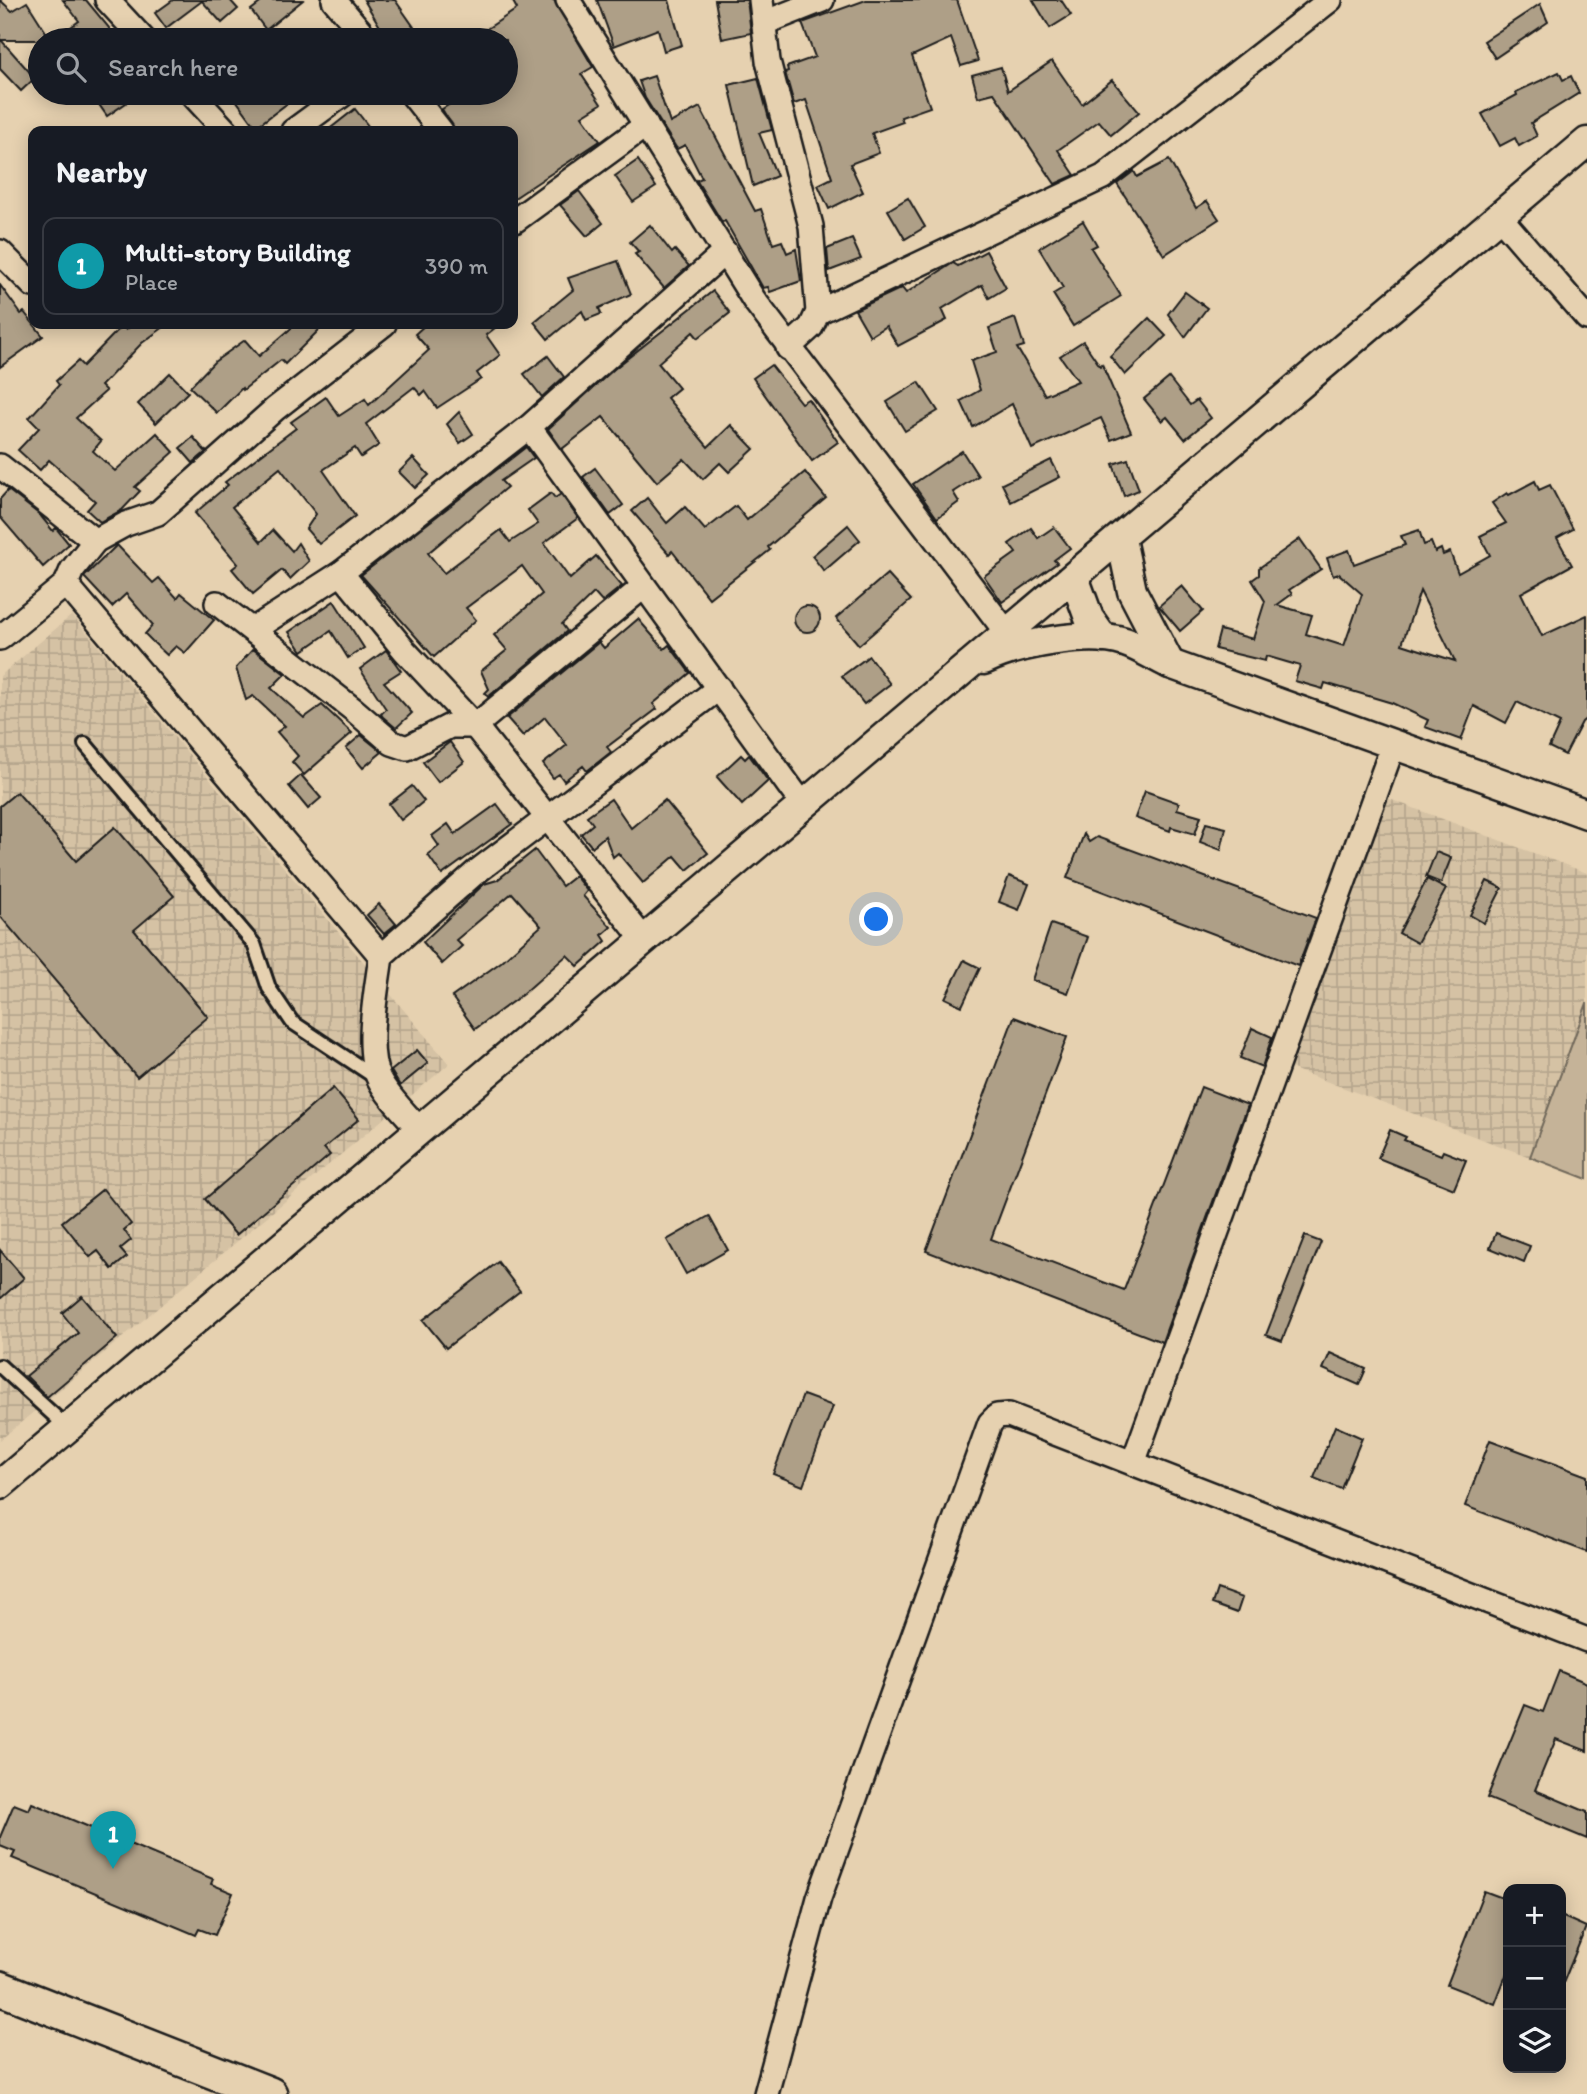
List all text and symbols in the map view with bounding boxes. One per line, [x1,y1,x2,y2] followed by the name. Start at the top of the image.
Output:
[28,28,518,105] search box
[52,48,90,86] icon: search
[108,51,238,83] text: Search here
[56,153,147,190] text: Nearby
[125,236,350,268] text: Multi-story Building
[76,252,86,280] text: 1
[425,252,488,280] text: 390 m
[125,268,178,296] text: Place
[859,902,893,936] your location
[90,1811,136,1869] pin: 1
[1503,1884,1566,2073] map controls
[1503,1884,1566,1947] button: +
[1503,1947,1566,2010] button: −
[1503,2010,1566,2073] button: layers

